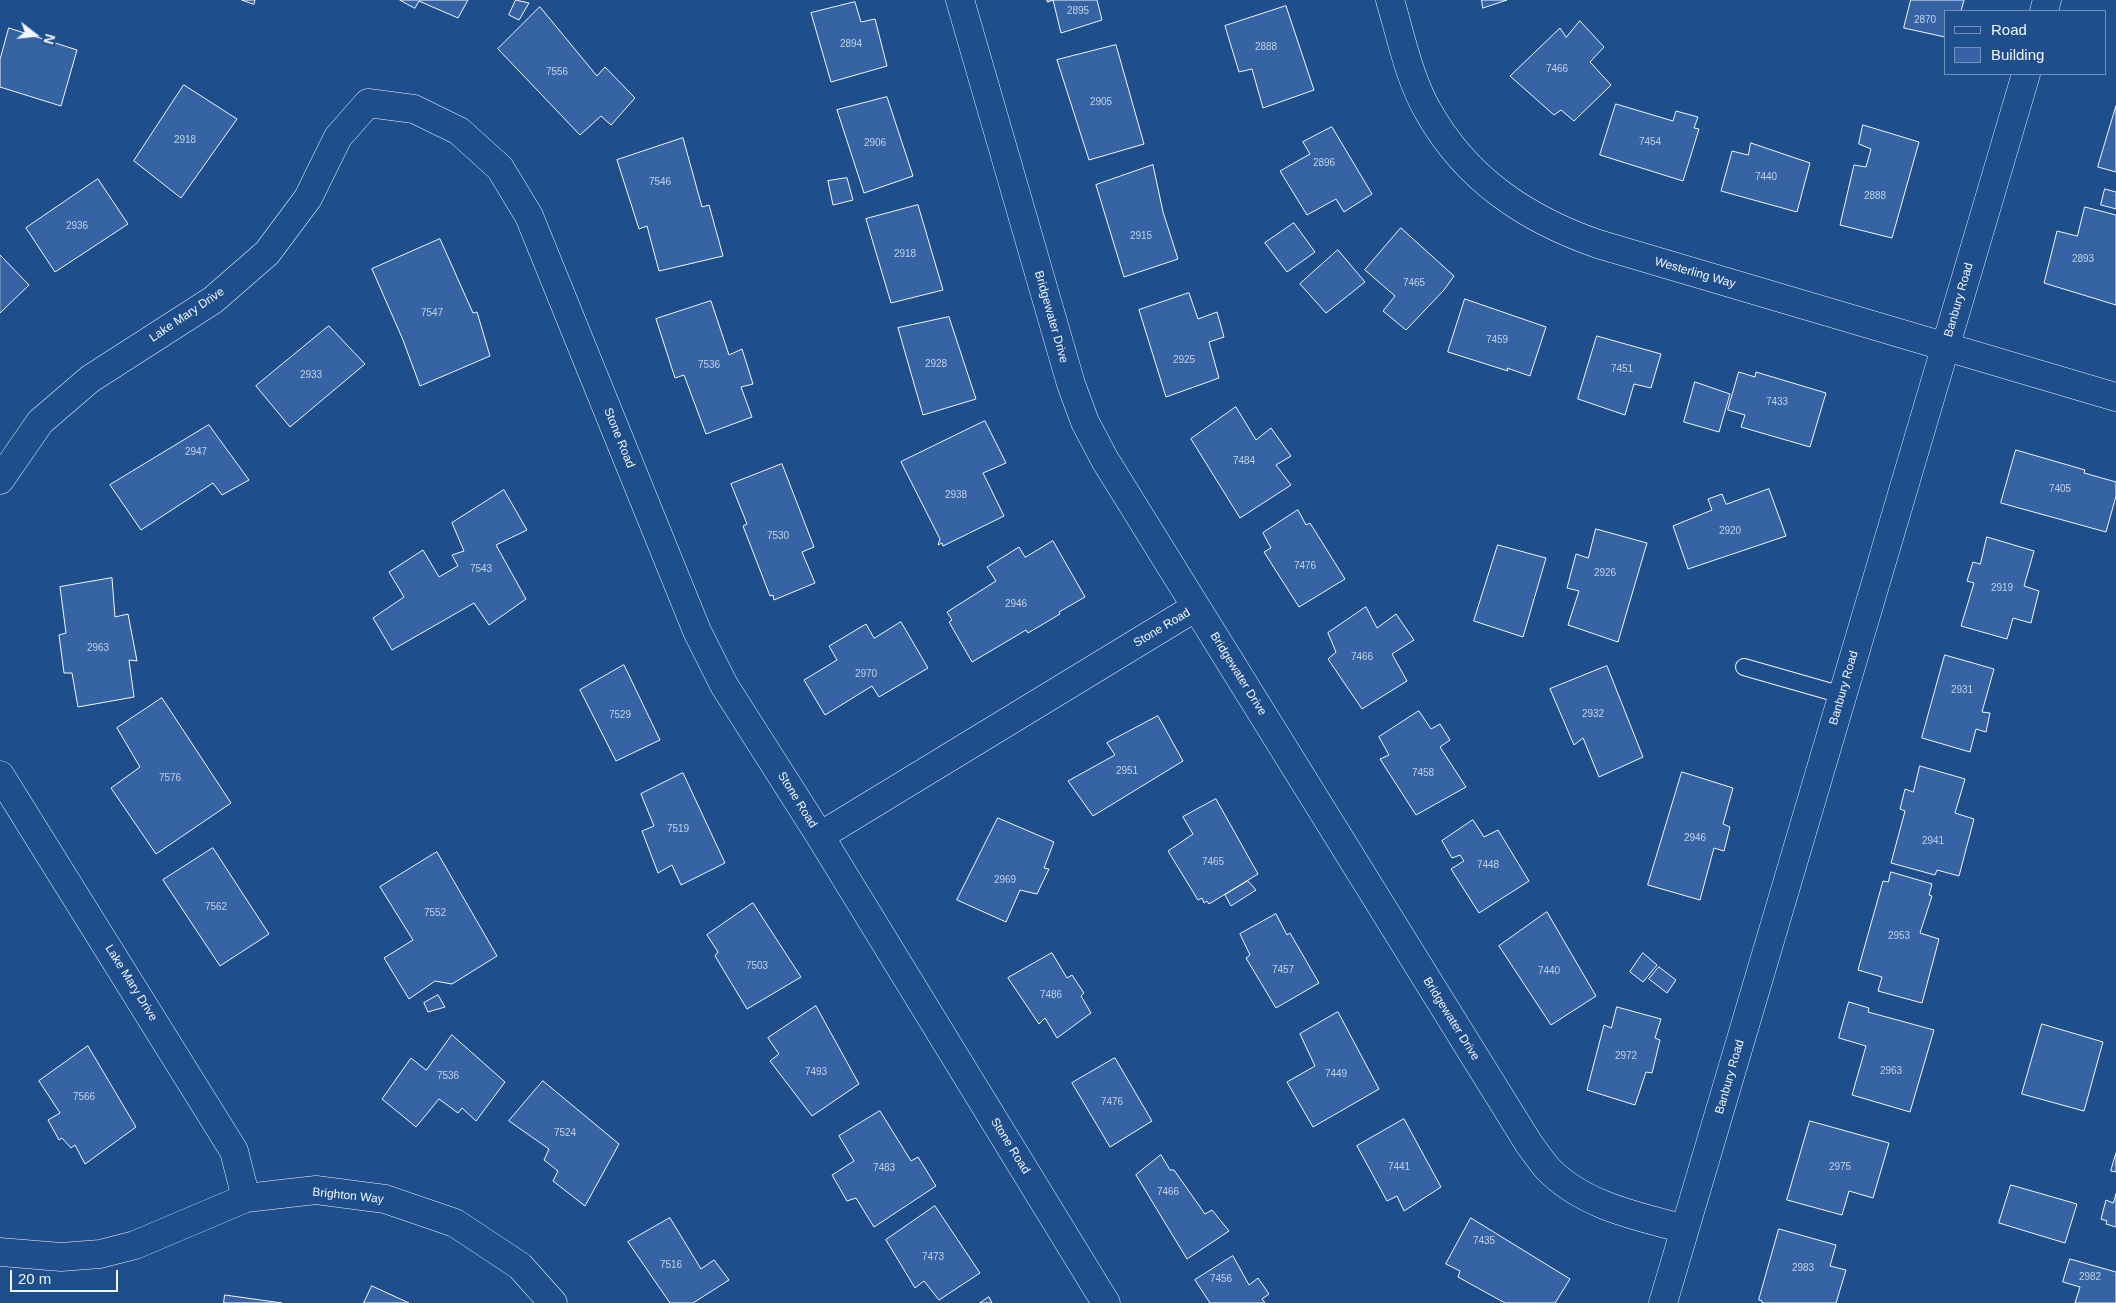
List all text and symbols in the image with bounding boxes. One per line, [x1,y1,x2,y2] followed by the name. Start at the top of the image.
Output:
[1067,5,1089,17] house number: 2895
[10,10,60,60] north arrow
[1944,10,2106,75] legend
[1914,14,1936,26] house number: 2870
[1991,21,2027,38] text: Road
[40,32,59,46] text: N
[840,38,862,50] house number: 2894
[1255,41,1277,53] house number: 2888
[1991,46,2044,63] text: Building
[1546,63,1568,75] house number: 7466
[546,66,568,78] house number: 7556
[1090,96,1112,108] house number: 2905
[174,134,196,146] house number: 2918
[1639,136,1661,148] house number: 7454
[864,137,886,149] house number: 2906
[1313,157,1335,169] house number: 2896
[1755,171,1777,183] house number: 7440
[649,176,671,188] house number: 7546
[1864,190,1886,202] house number: 2888
[66,220,88,232] house number: 2936
[1130,230,1152,242] house number: 2915
[894,248,916,260] house number: 2918
[2072,253,2094,265] house number: 2893
[1653,255,1737,291] street label: Westerling Way
[1942,261,1976,339] street label: Banbury Road
[1031,269,1071,365] street label: Bridgewater Drive
[1403,277,1425,289] house number: 7465
[147,285,227,345] street label: Lake Mary Drive
[421,307,443,319] house number: 7547
[1486,334,1508,346] house number: 7459
[1173,354,1195,366] house number: 2925
[925,358,947,370] house number: 2928
[698,359,720,371] house number: 7536
[1611,363,1633,375] house number: 7451
[300,369,322,381] house number: 2933
[1766,396,1788,408] house number: 7433
[600,406,638,470] street label: Stone Road
[185,446,207,458] house number: 2947
[1233,455,1255,467] house number: 7484
[2049,483,2071,495] house number: 7405
[945,489,967,501] house number: 2938
[1719,525,1741,537] house number: 2920
[767,530,789,542] house number: 7530
[1294,560,1316,572] house number: 7476
[470,563,492,575] house number: 7543
[1594,567,1616,579] house number: 2926
[1991,582,2013,594] house number: 2919
[1005,598,1027,610] house number: 2946
[1131,606,1193,650] street label: Stone Road
[1207,630,1269,718] street label: Bridgewater Drive
[87,642,109,654] house number: 2963
[1827,649,1861,727] street label: Banbury Road
[1351,651,1373,663] house number: 7466
[855,668,877,680] house number: 2970
[1951,684,1973,696] house number: 2931
[1582,708,1604,720] house number: 2932
[609,709,631,721] house number: 7529
[1116,765,1138,777] house number: 2951
[1412,767,1434,779] house number: 7458
[774,769,820,831] street label: Stone Road
[159,772,181,784] house number: 7576
[667,823,689,835] house number: 7519
[1684,832,1706,844] house number: 2946
[1922,835,1944,847] house number: 2941
[1202,856,1224,868] house number: 7465
[1477,859,1499,871] house number: 7448
[994,874,1016,886] house number: 2969
[205,901,227,913] house number: 7562
[424,907,446,919] house number: 7552
[1888,930,1910,942] house number: 2953
[102,942,160,1024] street label: Lake Mary Drive
[746,960,768,972] house number: 7503
[1272,964,1294,976] house number: 7457
[1538,965,1560,977] house number: 7440
[1420,975,1482,1063] street label: Bridgewater Drive
[1040,989,1062,1001] house number: 7486
[1713,1038,1747,1116] street label: Banbury Road
[1615,1050,1637,1062] house number: 2972
[1880,1065,1902,1077] house number: 2963
[805,1066,827,1078] house number: 7493
[1325,1068,1347,1080] house number: 7449
[437,1070,459,1082] house number: 7536
[73,1091,95,1103] house number: 7566
[1101,1096,1123,1108] house number: 7476
[987,1115,1033,1177] street label: Stone Road
[554,1127,576,1139] house number: 7524
[1388,1161,1410,1173] house number: 7441
[1829,1161,1851,1173] house number: 2975
[873,1162,895,1174] house number: 7483
[312,1185,384,1207] street label: Brighton Way
[1157,1186,1179,1198] house number: 7466
[1473,1235,1495,1247] house number: 7435
[922,1251,944,1263] house number: 7473
[660,1259,682,1271] house number: 7516
[12,1260,120,1292] scale bar
[1792,1262,1814,1274] house number: 2983
[18,1270,51,1287] text: 20 m
[2079,1271,2101,1283] house number: 2982
[1210,1273,1232,1285] house number: 7456

